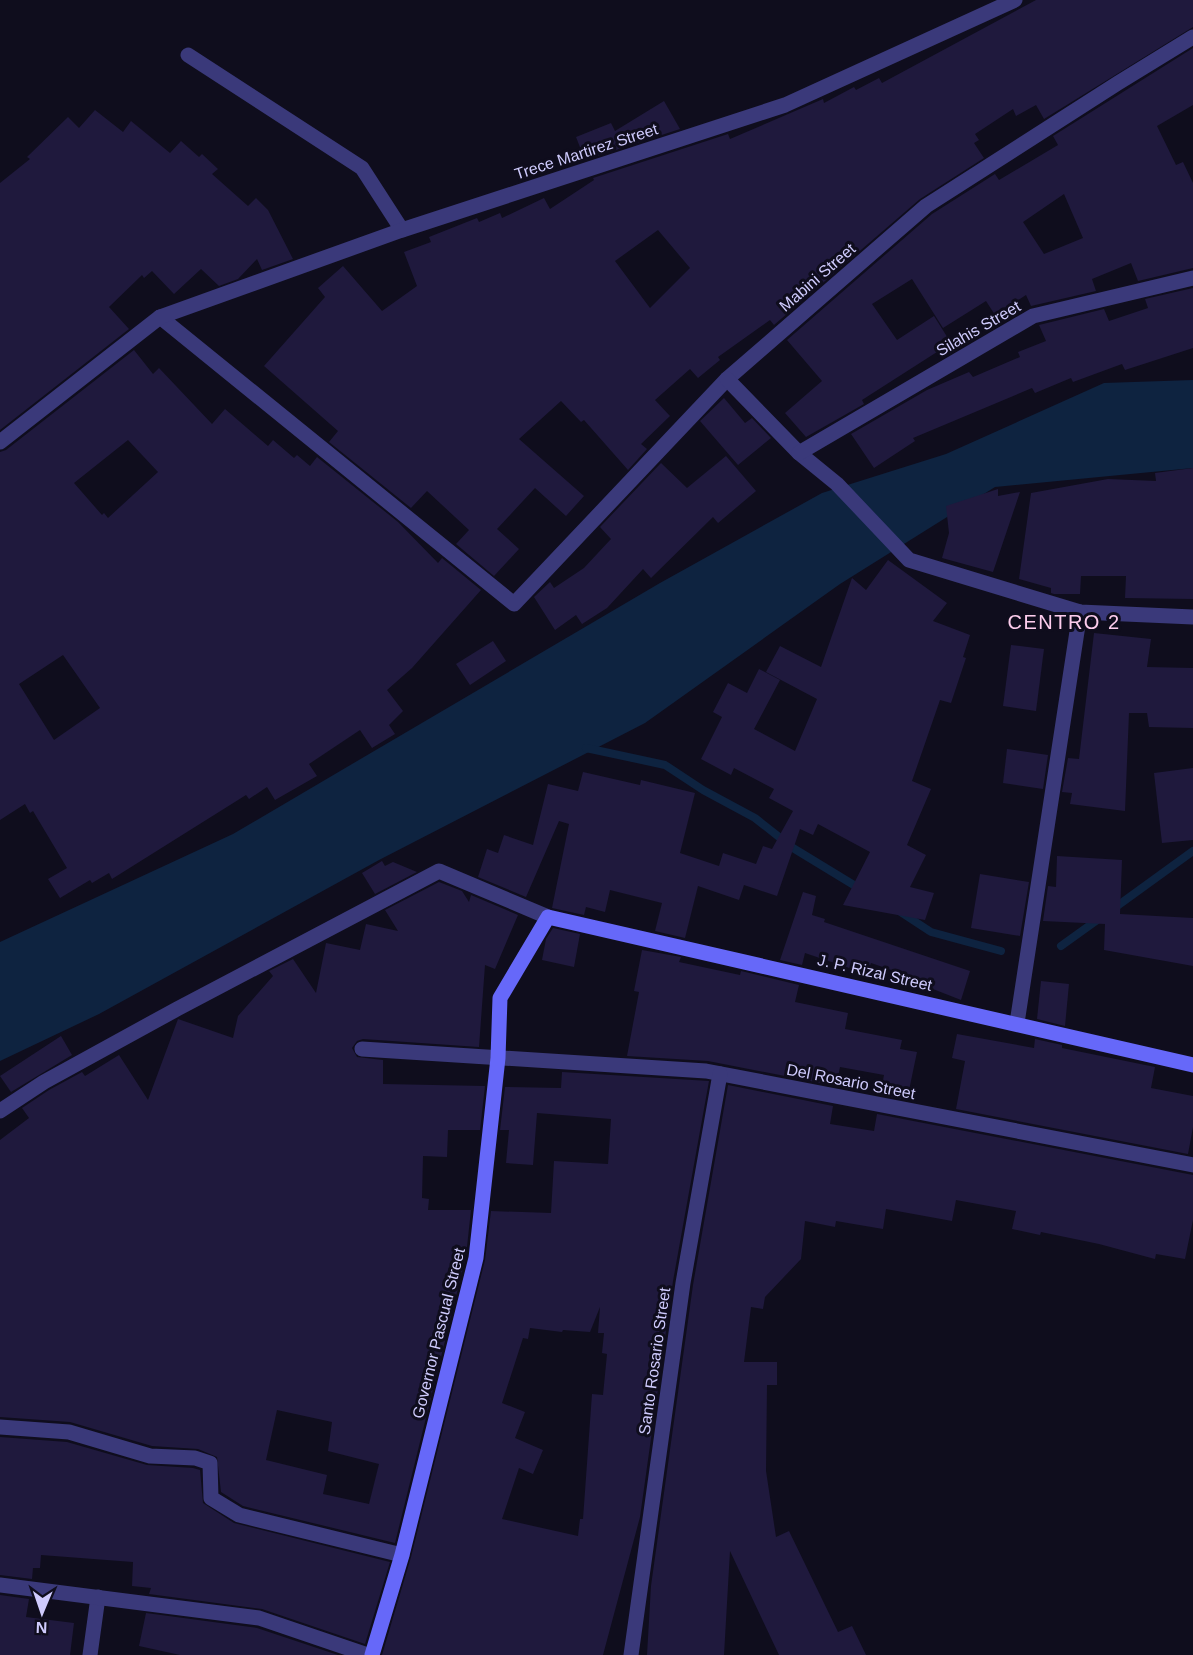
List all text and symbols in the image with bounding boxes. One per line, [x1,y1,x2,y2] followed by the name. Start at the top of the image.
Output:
[512,120,660,183] street label: Trece Martirez Street
[776,240,859,315] street label: Mabini Street
[933,297,1024,359] street label: Silahis Street
[1007,611,1121,633] district label: CENTRO 2
[816,951,934,994] street label: J. P. Rizal Street
[785,1061,917,1102] street label: Del Rosario Street
[409,1246,468,1420] street label: Governor Pascual Street
[636,1286,673,1436] street label: Santo Rosario Street
[12,1583,72,1643] north arrow
[35,1619,48,1636] text: N

